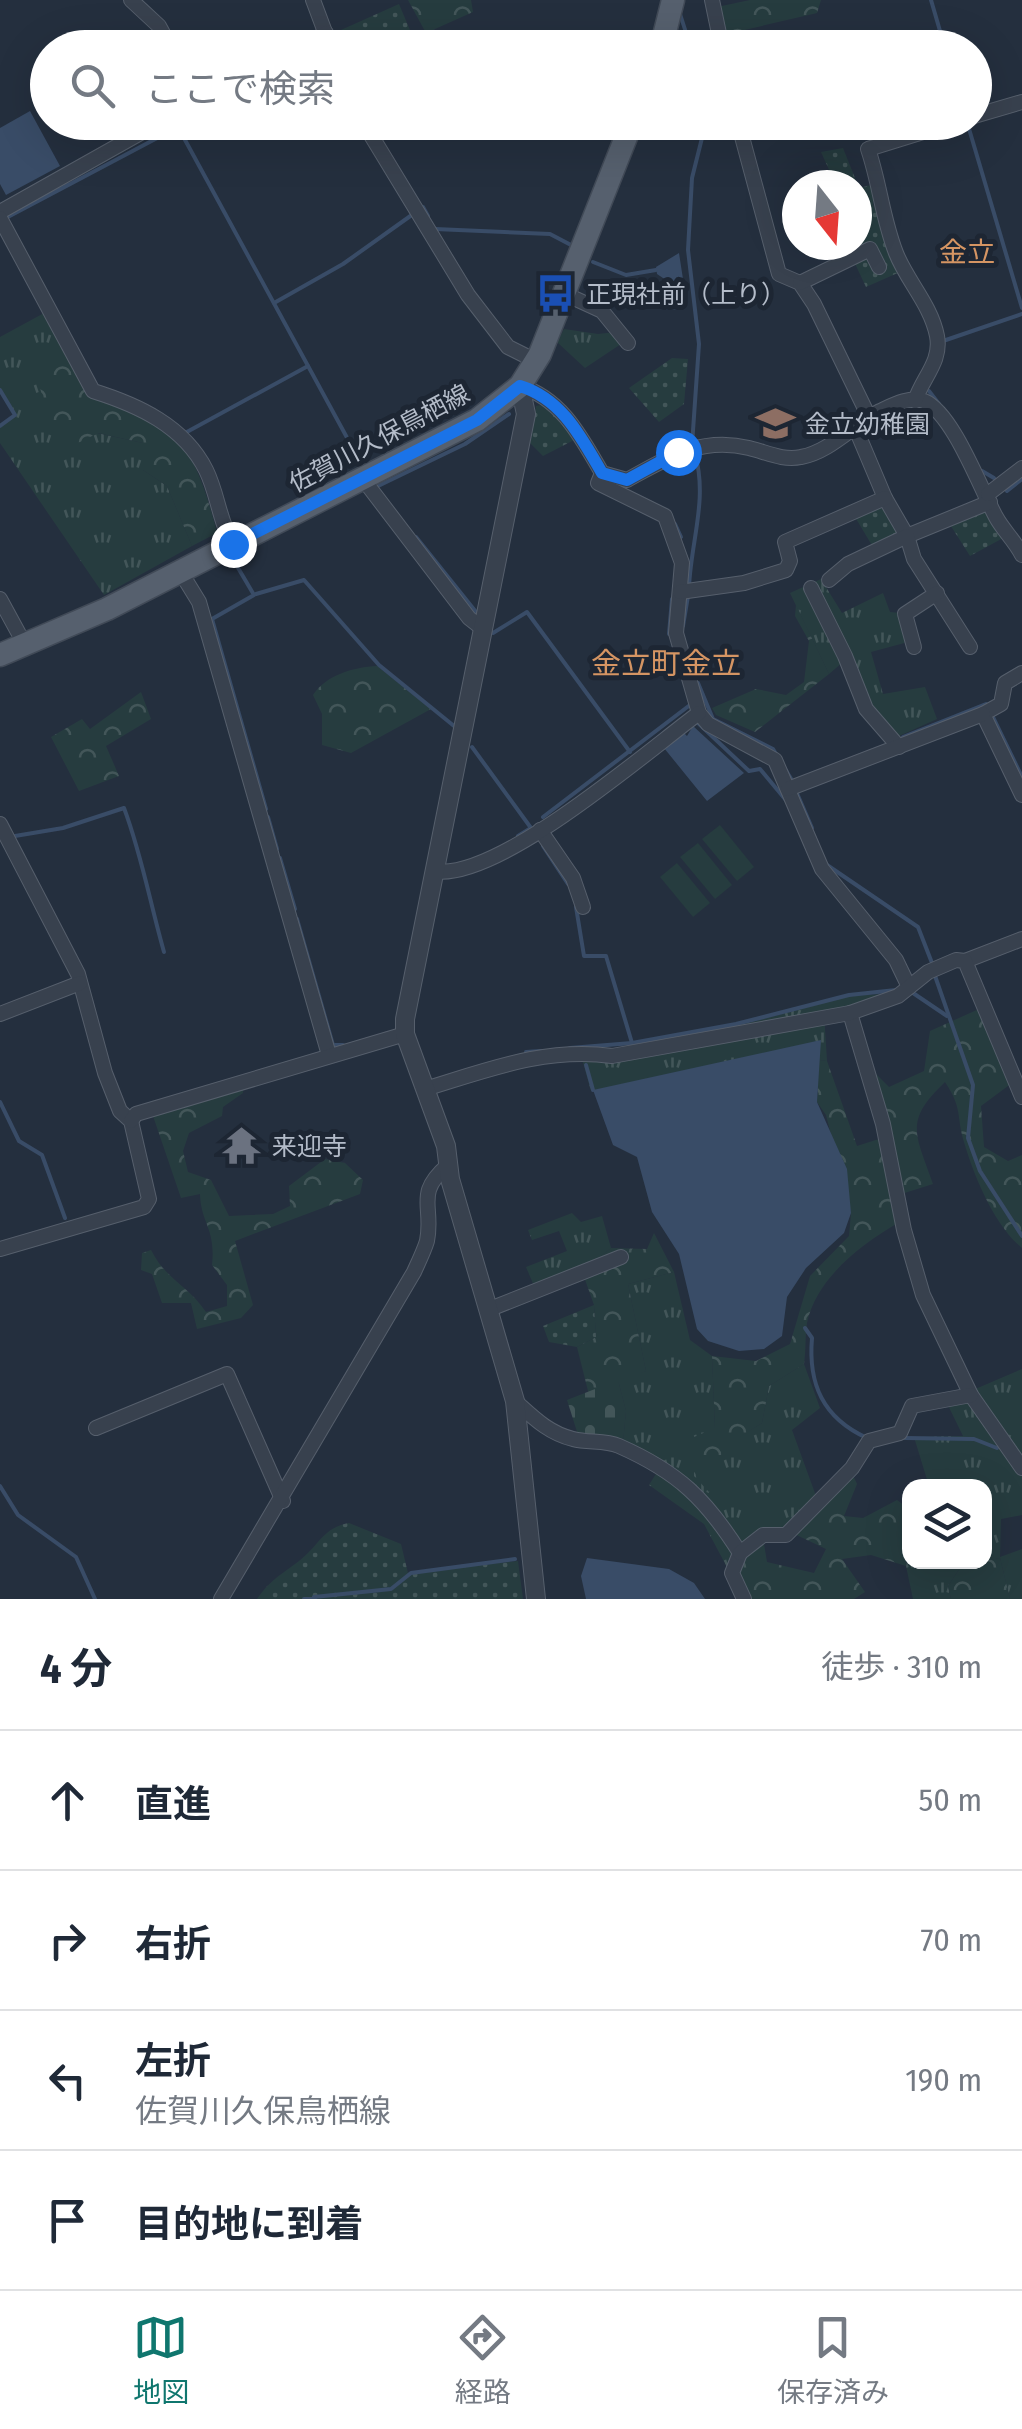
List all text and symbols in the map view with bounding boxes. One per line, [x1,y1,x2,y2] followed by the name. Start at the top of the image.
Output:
[30,30,992,140] search box
[65,58,120,113] icon: search
[145,66,335,112] text: ここで検索
[782,170,872,260] north arrow
[939,236,995,269] district label: 金立
[535,273,577,315] bus stop icon: 正現社前（上り）
[586,280,786,310] place label: 正現社前（上り）
[284,379,475,499] street label: 佐賀川久保鳥栖線
[754,403,796,445] school or university icon: 金立幼稚園
[805,410,930,440] place label: 金立幼稚園
[656,430,702,476] route start
[211,522,257,568] route end
[591,646,741,682] district label: 金立町金立
[221,1125,263,1167] temple icon: 来迎寺
[272,1132,347,1162] place label: 来迎寺
[902,1479,992,1569] map controls
[902,1479,992,1569] button: layers
[40,1644,112,1694] text: 4 分
[821,1648,982,1686] text: 徒歩 · 310 m
[40,1773,95,1828] icon: ahead
[135,1781,211,1827] text: 直進
[919,1781,982,1819] text: 50 m
[40,1913,95,1968] icon: right
[135,1921,211,1967] text: 右折
[921,1921,982,1959] text: 70 m
[135,2038,211,2084] text: 左折
[40,2053,95,2108] icon: left
[905,2061,982,2099] text: 190 m
[135,2092,391,2130] text: 佐賀川久保鳥栖線
[40,2193,95,2248] icon: arrive
[135,2201,363,2247] text: 目的地に到着
[133,2310,189,2410] tab: 地図
[455,2310,511,2410] tab: 経路
[777,2310,889,2410] tab: 保存済み

